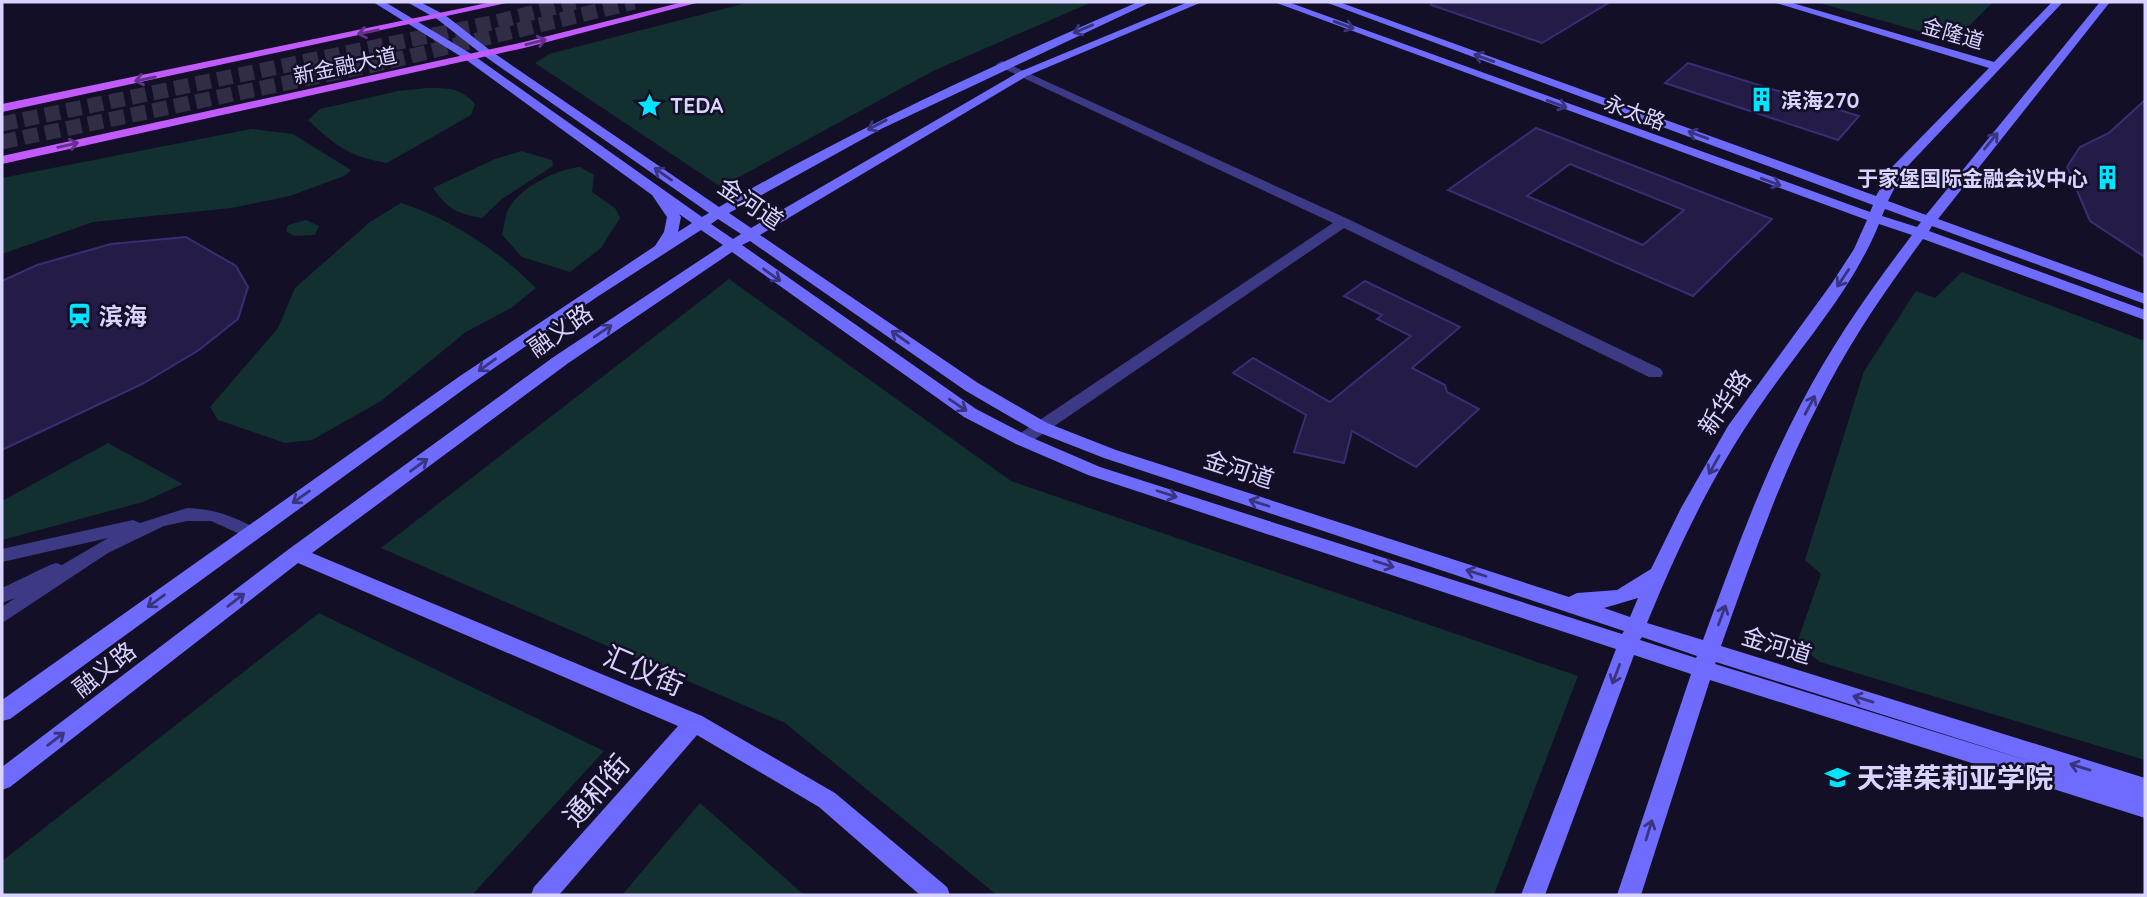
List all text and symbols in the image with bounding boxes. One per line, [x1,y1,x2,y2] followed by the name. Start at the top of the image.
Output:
[1919,12,1987,54] street label: 金隆道
[1332,20,1354,32] one-way arrow
[1073,23,1095,36] one-way arrow
[357,25,380,39] one-way arrow
[524,35,546,48] one-way arrow
[291,41,399,89] street label: 新金融大道
[1474,50,1496,63] one-way arrow
[134,72,157,86] one-way arrow
[1747,86,1775,114] building icon: 滨海270
[1781,87,1859,113] place label: 滨海270
[1601,89,1669,135] street label: 永太路
[636,91,664,119] place icon: TEDA
[670,92,724,118] place label: TEDA
[1546,98,1568,111] one-way arrow
[867,118,888,132] one-way arrow
[1687,128,1709,141] one-way arrow
[1984,132,1999,150] one-way arrow
[56,138,79,152] one-way arrow
[2094,164,2122,192] building icon: 于家堡国际金融会议中心
[1857,165,2088,191] place label: 于家堡国际金融会议中心
[654,167,673,181] one-way arrow
[713,170,789,236] street label: 金河道
[1759,177,1781,189] one-way arrow
[762,268,781,282] one-way arrow
[1836,268,1850,287] one-way arrow
[522,297,598,363] street label: 融义路
[99,301,147,331] place label: 滨海
[65,302,93,330] station icon: 滨海
[593,324,613,338] one-way arrow
[890,330,910,344] one-way arrow
[478,358,497,372] one-way arrow
[1691,364,1757,440] street label: 新华路
[1803,395,1817,416] one-way arrow
[948,399,968,413] one-way arrow
[1200,444,1278,494] street label: 金河道
[1707,454,1720,475] one-way arrow
[409,457,428,472] one-way arrow
[1156,489,1178,502] one-way arrow
[292,490,311,504] one-way arrow
[1249,496,1271,508] one-way arrow
[1372,559,1394,571] one-way arrow
[1465,566,1487,579] one-way arrow
[226,593,245,608] one-way arrow
[147,594,166,608] one-way arrow
[1717,604,1729,626] one-way arrow
[1738,620,1816,670] street label: 金河道
[66,635,142,703] street label: 融义路
[598,637,690,703] street label: 汇仪街
[1609,663,1621,685] one-way arrow
[1852,692,1874,705] one-way arrow
[46,731,65,746] one-way arrow
[555,747,637,833] street label: 通和街
[1857,760,2053,795] place label: 天津茱莉亚学院
[2069,760,2091,773] one-way arrow
[1823,763,1851,791] school or university icon: 天津茱莉亚学院
[1644,819,1657,841] one-way arrow

